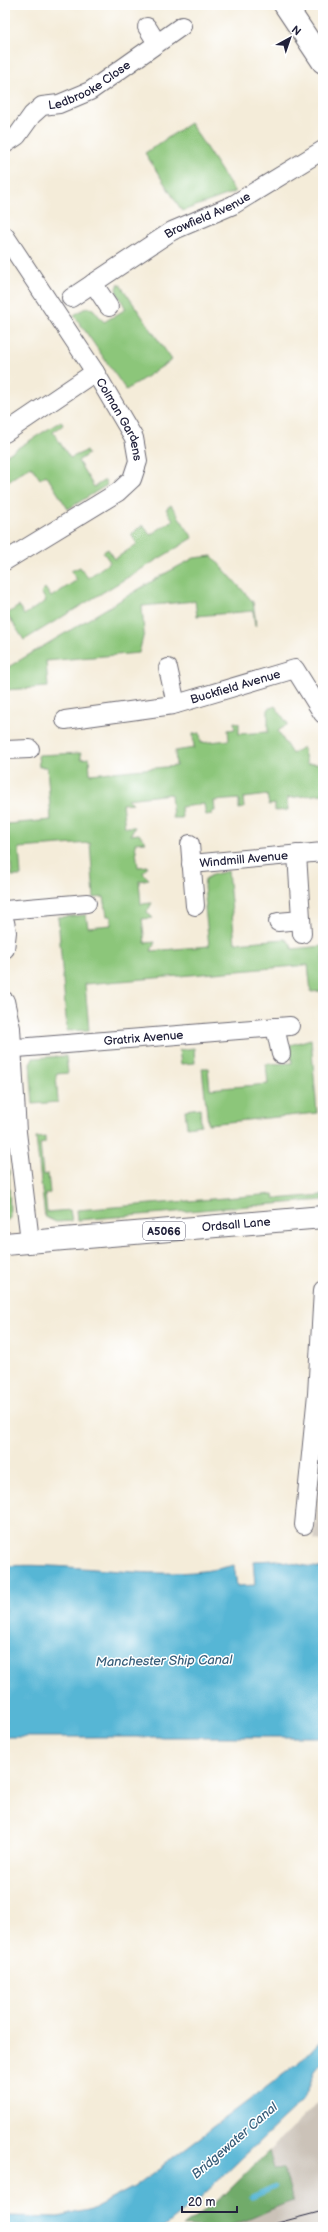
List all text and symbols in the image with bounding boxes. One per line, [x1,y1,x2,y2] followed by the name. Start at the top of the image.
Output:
[270,18,310,58] north arrow
[289,23,303,38] text: N
[47,58,134,113] street label: Ledbrooke Close
[162,189,253,242] street label: Browfield Avenue
[92,375,145,462] street label: Colman Gardens
[189,667,282,707] street label: Buckfield Avenue
[199,848,289,871] street label: Windmill Avenue
[103,1028,184,1049] street label: Gratrix Avenue
[201,1214,271,1235] street label: Ordsall Lane
[143,1222,185,1240] road number: A5066
[96,1652,233,1670] water label: Manchester Ship Canal
[188,2098,282,2182] water label: Bridgewater Canal
[182,2188,237,2214] scale bar
[188,2195,215,2210] text: 20 m

